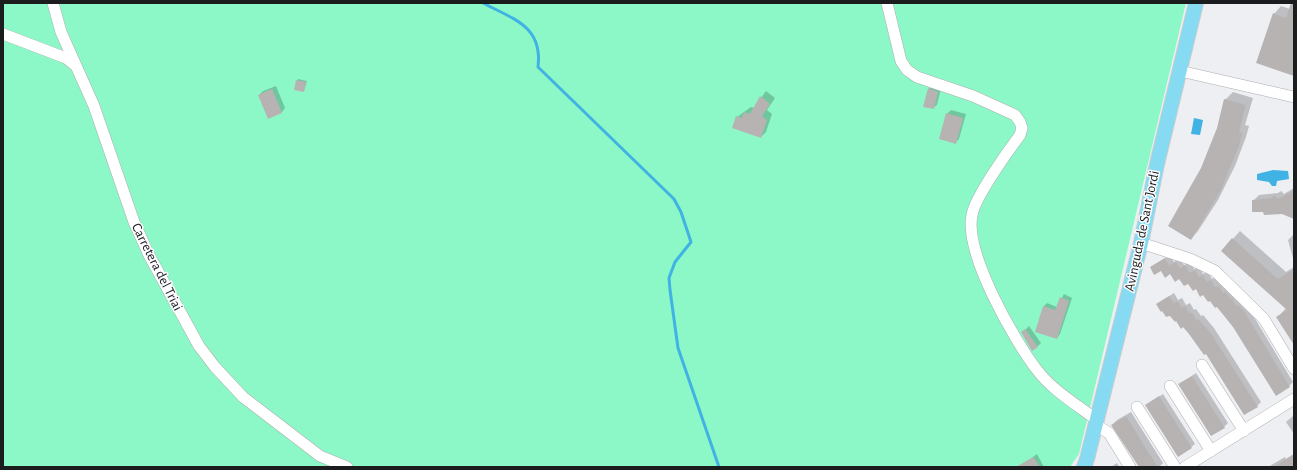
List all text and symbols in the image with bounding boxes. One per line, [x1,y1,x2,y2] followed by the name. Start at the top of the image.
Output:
[1121,169,1163,293] street label: Avinguda de Sant Jordi
[128,220,186,314] street label: Carretera del Triai

